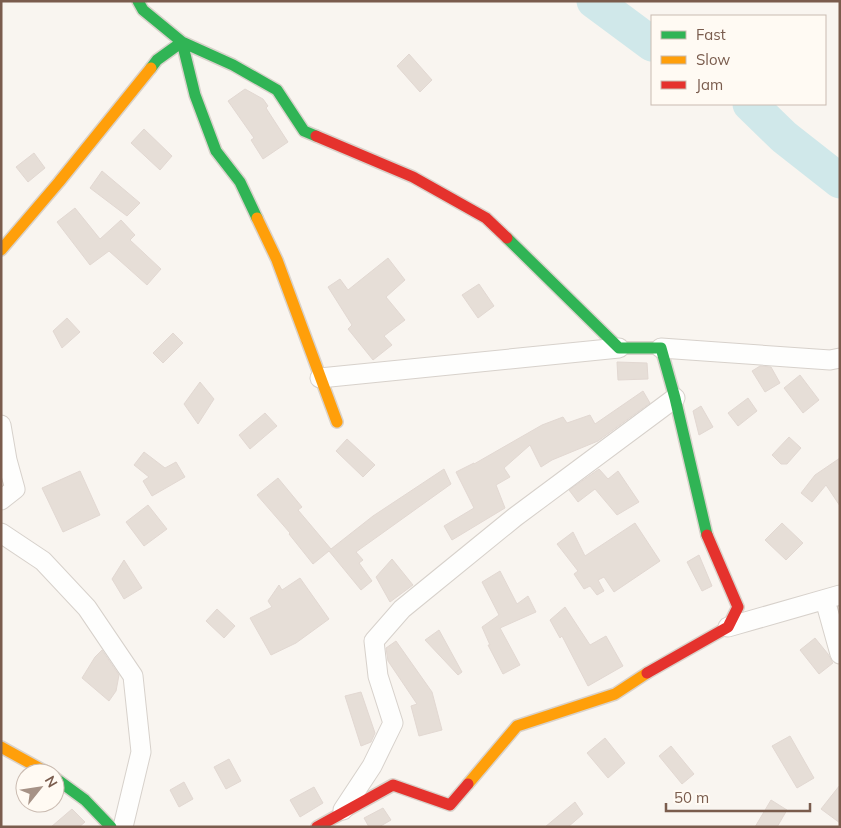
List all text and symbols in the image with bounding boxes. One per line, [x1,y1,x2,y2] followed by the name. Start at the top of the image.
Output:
[651,15,826,105] legend
[696,25,726,44] text: Fast
[696,50,730,69] text: Slow
[696,75,723,94] text: Jam
[15,763,65,813] north arrow
[41,772,62,791] text: N
[666,780,810,812] scale bar
[674,788,709,807] text: 50 m

